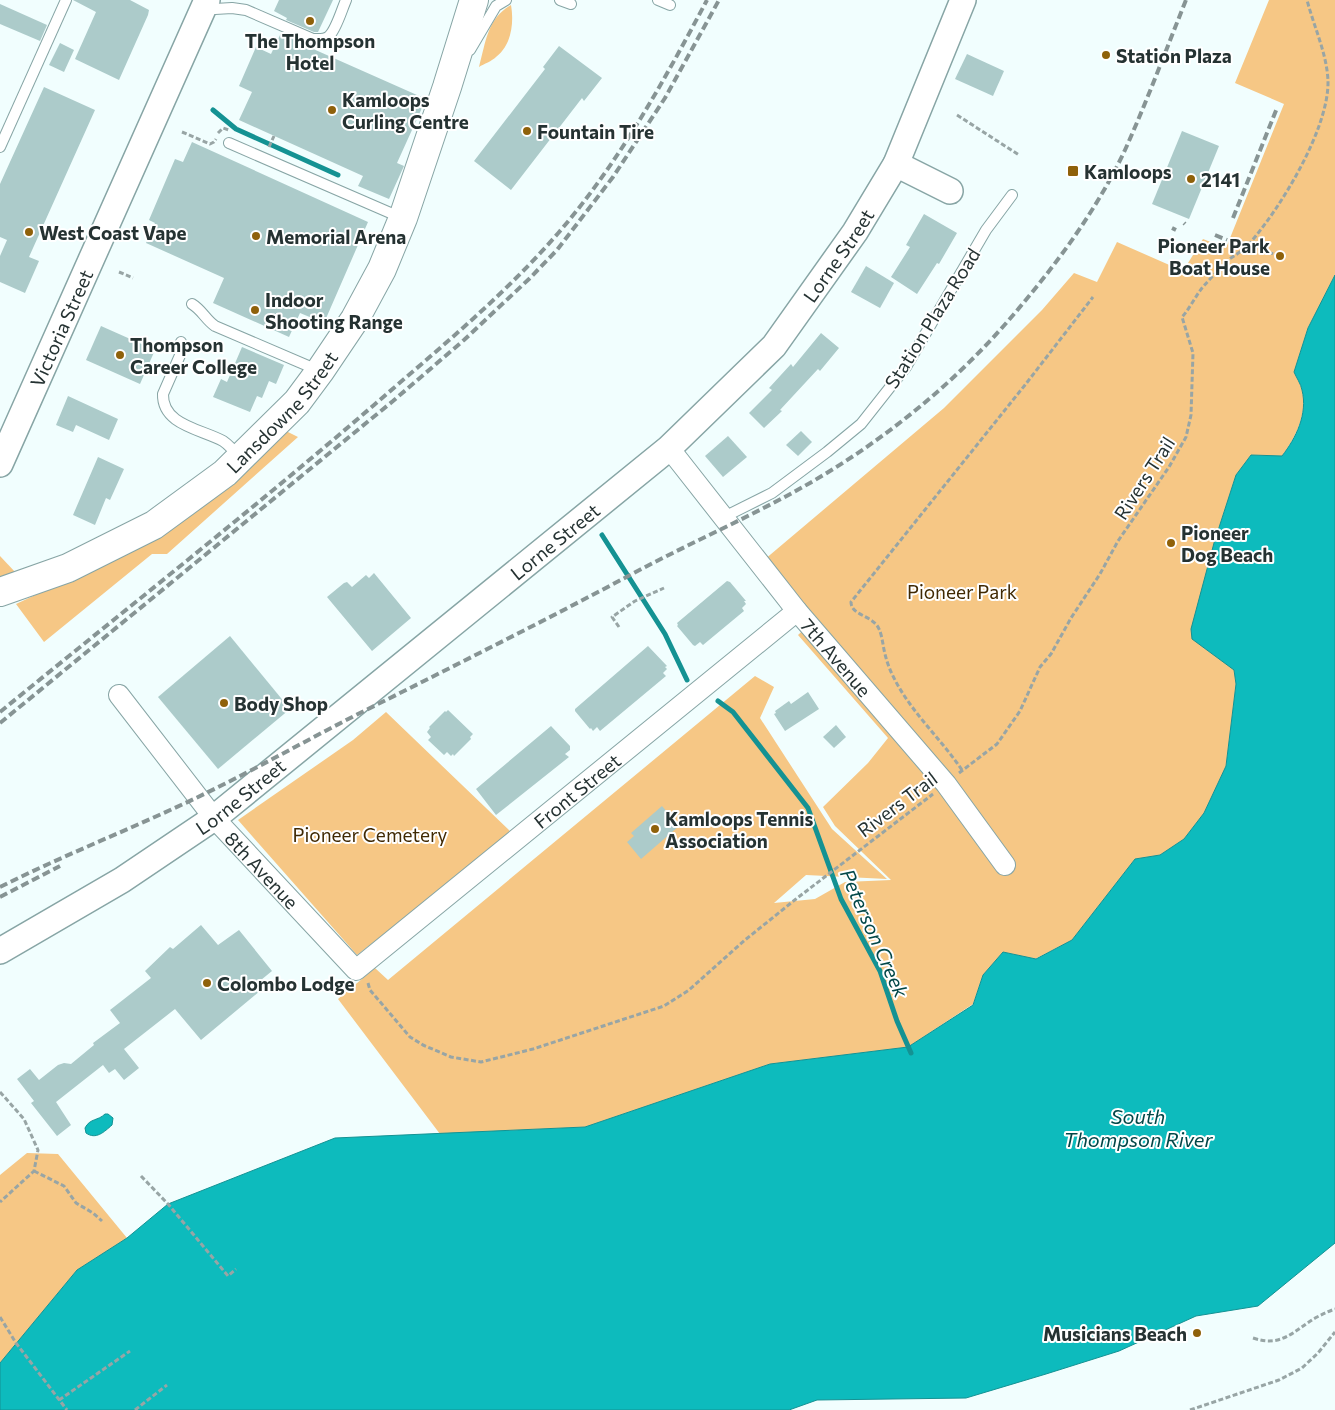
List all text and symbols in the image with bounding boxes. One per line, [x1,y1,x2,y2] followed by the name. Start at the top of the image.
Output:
[304,15,316,27] marker: The Thompson Hotel
[245,29,375,74] place label: The Thompson Hotel
[1116,44,1232,67] place label: Station Plaza
[1100,49,1112,61] marker: Station Plaza
[342,88,469,133] place label: Kamloops Curling Centre
[326,104,338,116] marker: Kamloops Curling Centre
[537,120,654,143] place label: Fountain Tire
[521,125,533,137] marker: Fountain Tire
[1084,160,1172,183] place label: Kamloops
[1066,164,1080,178] marker: Kamloops
[1201,168,1240,191] place label: 2141
[1185,173,1197,185] marker: 2141
[798,204,878,306] street label: Lorne Street
[39,221,186,244] place label: West Coast Vape
[266,225,406,248] place label: Memorial Arena
[23,226,35,238] marker: West Coast Vape
[250,230,262,242] marker: Memorial Arena
[1157,234,1270,279] place label: Pioneer Park Boat House
[880,244,984,392] street label: Station Plaza Road
[1274,250,1286,262] marker: Pioneer Park Boat House
[25,265,97,390] street label: Victoria Street
[265,288,403,333] place label: Indoor Shooting Range
[249,304,261,316] marker: Indoor Shooting Range
[130,333,257,378] place label: Thompson Career College
[221,346,342,477] street label: Lansdowne Street
[114,349,126,361] marker: Thompson Career College
[1109,432,1179,524] street label: Rivers Trail
[505,498,604,584] street label: Lorne Street
[1181,521,1273,566] place label: Pioneer Dog Beach
[1165,537,1177,549] marker: Pioneer Dog Beach
[907,580,1017,603] park label: Pioneer Park
[797,613,877,701] street label: 7th Avenue
[234,692,328,715] place label: Body Shop
[218,697,230,709] marker: Body Shop
[529,748,625,833] street label: Front Street
[191,753,290,839] street label: Lorne Street
[852,766,942,842] street label: Rivers Trail
[665,807,813,852] place label: Kamloops Tennis Association
[293,823,448,846] park label: Pioneer Cemetery
[649,823,661,835] marker: Kamloops Tennis Association
[221,826,304,913] street label: 8th Avenue
[836,865,915,1002] water label: Peterson Creek
[217,972,354,995] place label: Colombo Lodge
[201,977,213,989] marker: Colombo Lodge
[1064,1104,1213,1151] water label: South Thompson River
[1043,1322,1187,1345] place label: Musicians Beach
[1191,1327,1203,1339] marker: Musicians Beach

